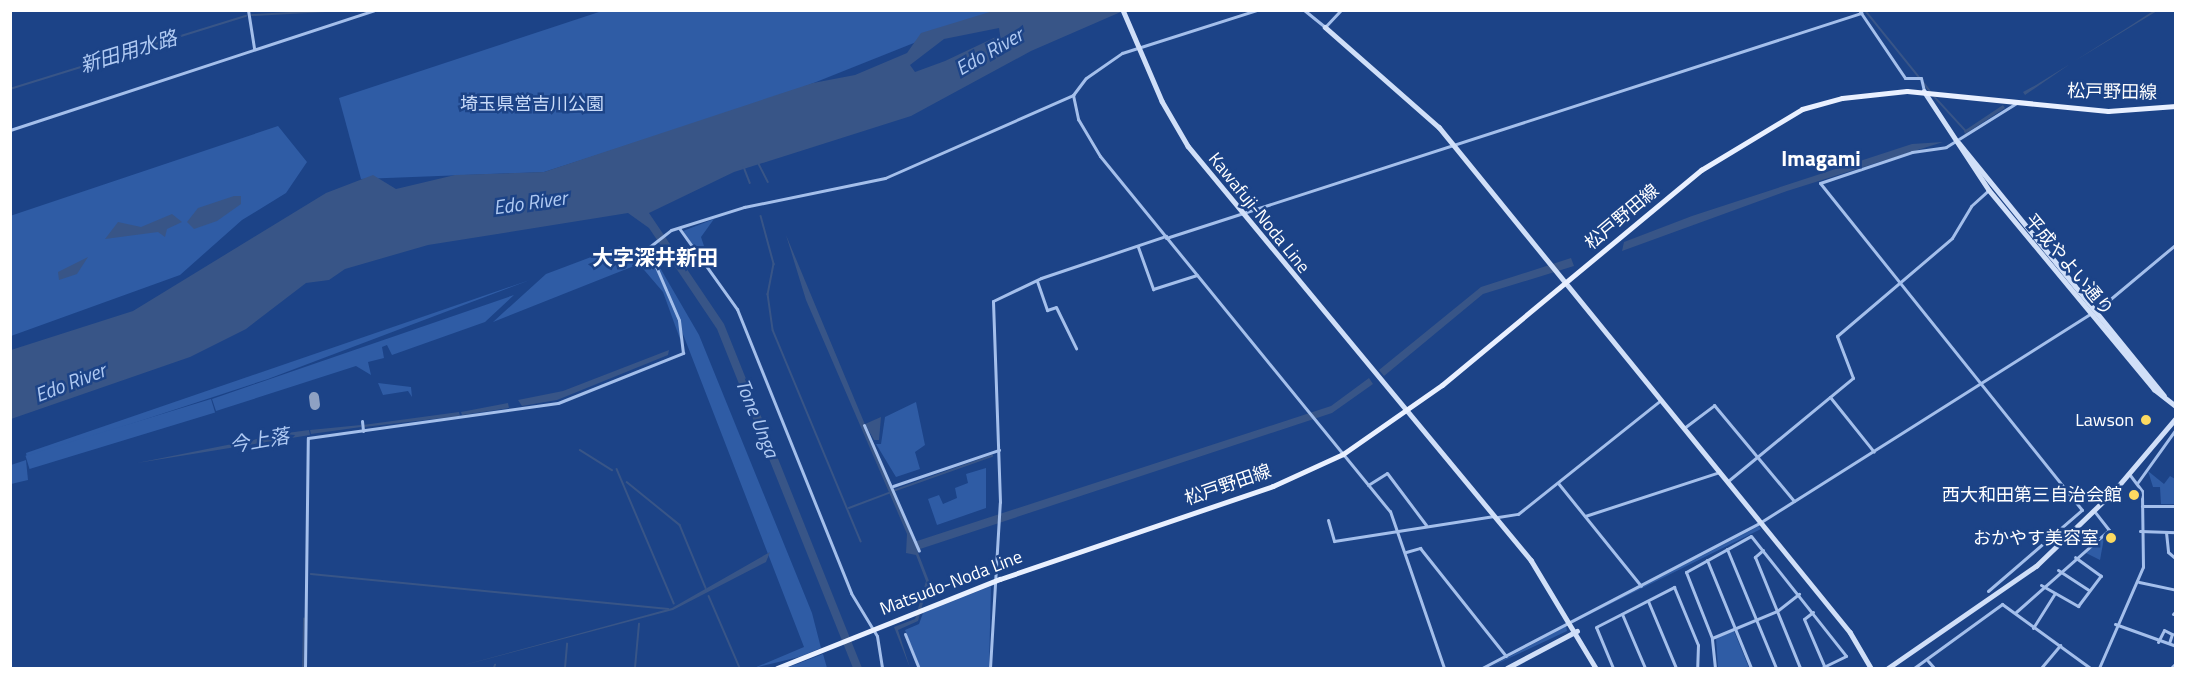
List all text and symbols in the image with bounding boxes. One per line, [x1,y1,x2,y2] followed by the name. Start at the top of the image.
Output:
[951,22,1027,80] water label: Edo River
[77,25,179,77] water label: 新田用水路
[2067,80,2157,104] street label: 松戸野田線
[460,93,604,115] park label: 埼玉県営吉川公園
[1781,145,1861,171] district label: Imagami
[1204,148,1314,278] street label: Kawafuji-Noda Line
[1581,180,1663,254] street label: 松戸野田線
[492,185,568,219] water label: Edo River
[2020,210,2118,320] street label: 平成やよい通り
[592,244,718,270] district label: 大字深井新田
[31,358,109,406] water label: Edo River
[731,375,785,461] water label: Tone Unga
[2075,409,2134,431] place label: Lawson
[2139,413,2153,427] marker: Lawson
[227,423,291,457] water label: 今上落
[1182,460,1274,510] street label: 松戸野田線
[1942,484,2122,506] place label: 西大和田第三自治会館
[2127,488,2141,502] marker: 西大和田第三自治会館
[1973,527,2099,549] place label: おかやす美容室
[2104,531,2118,545] marker: おかやす美容室
[877,546,1025,620] street label: Matsudo-Noda Line

